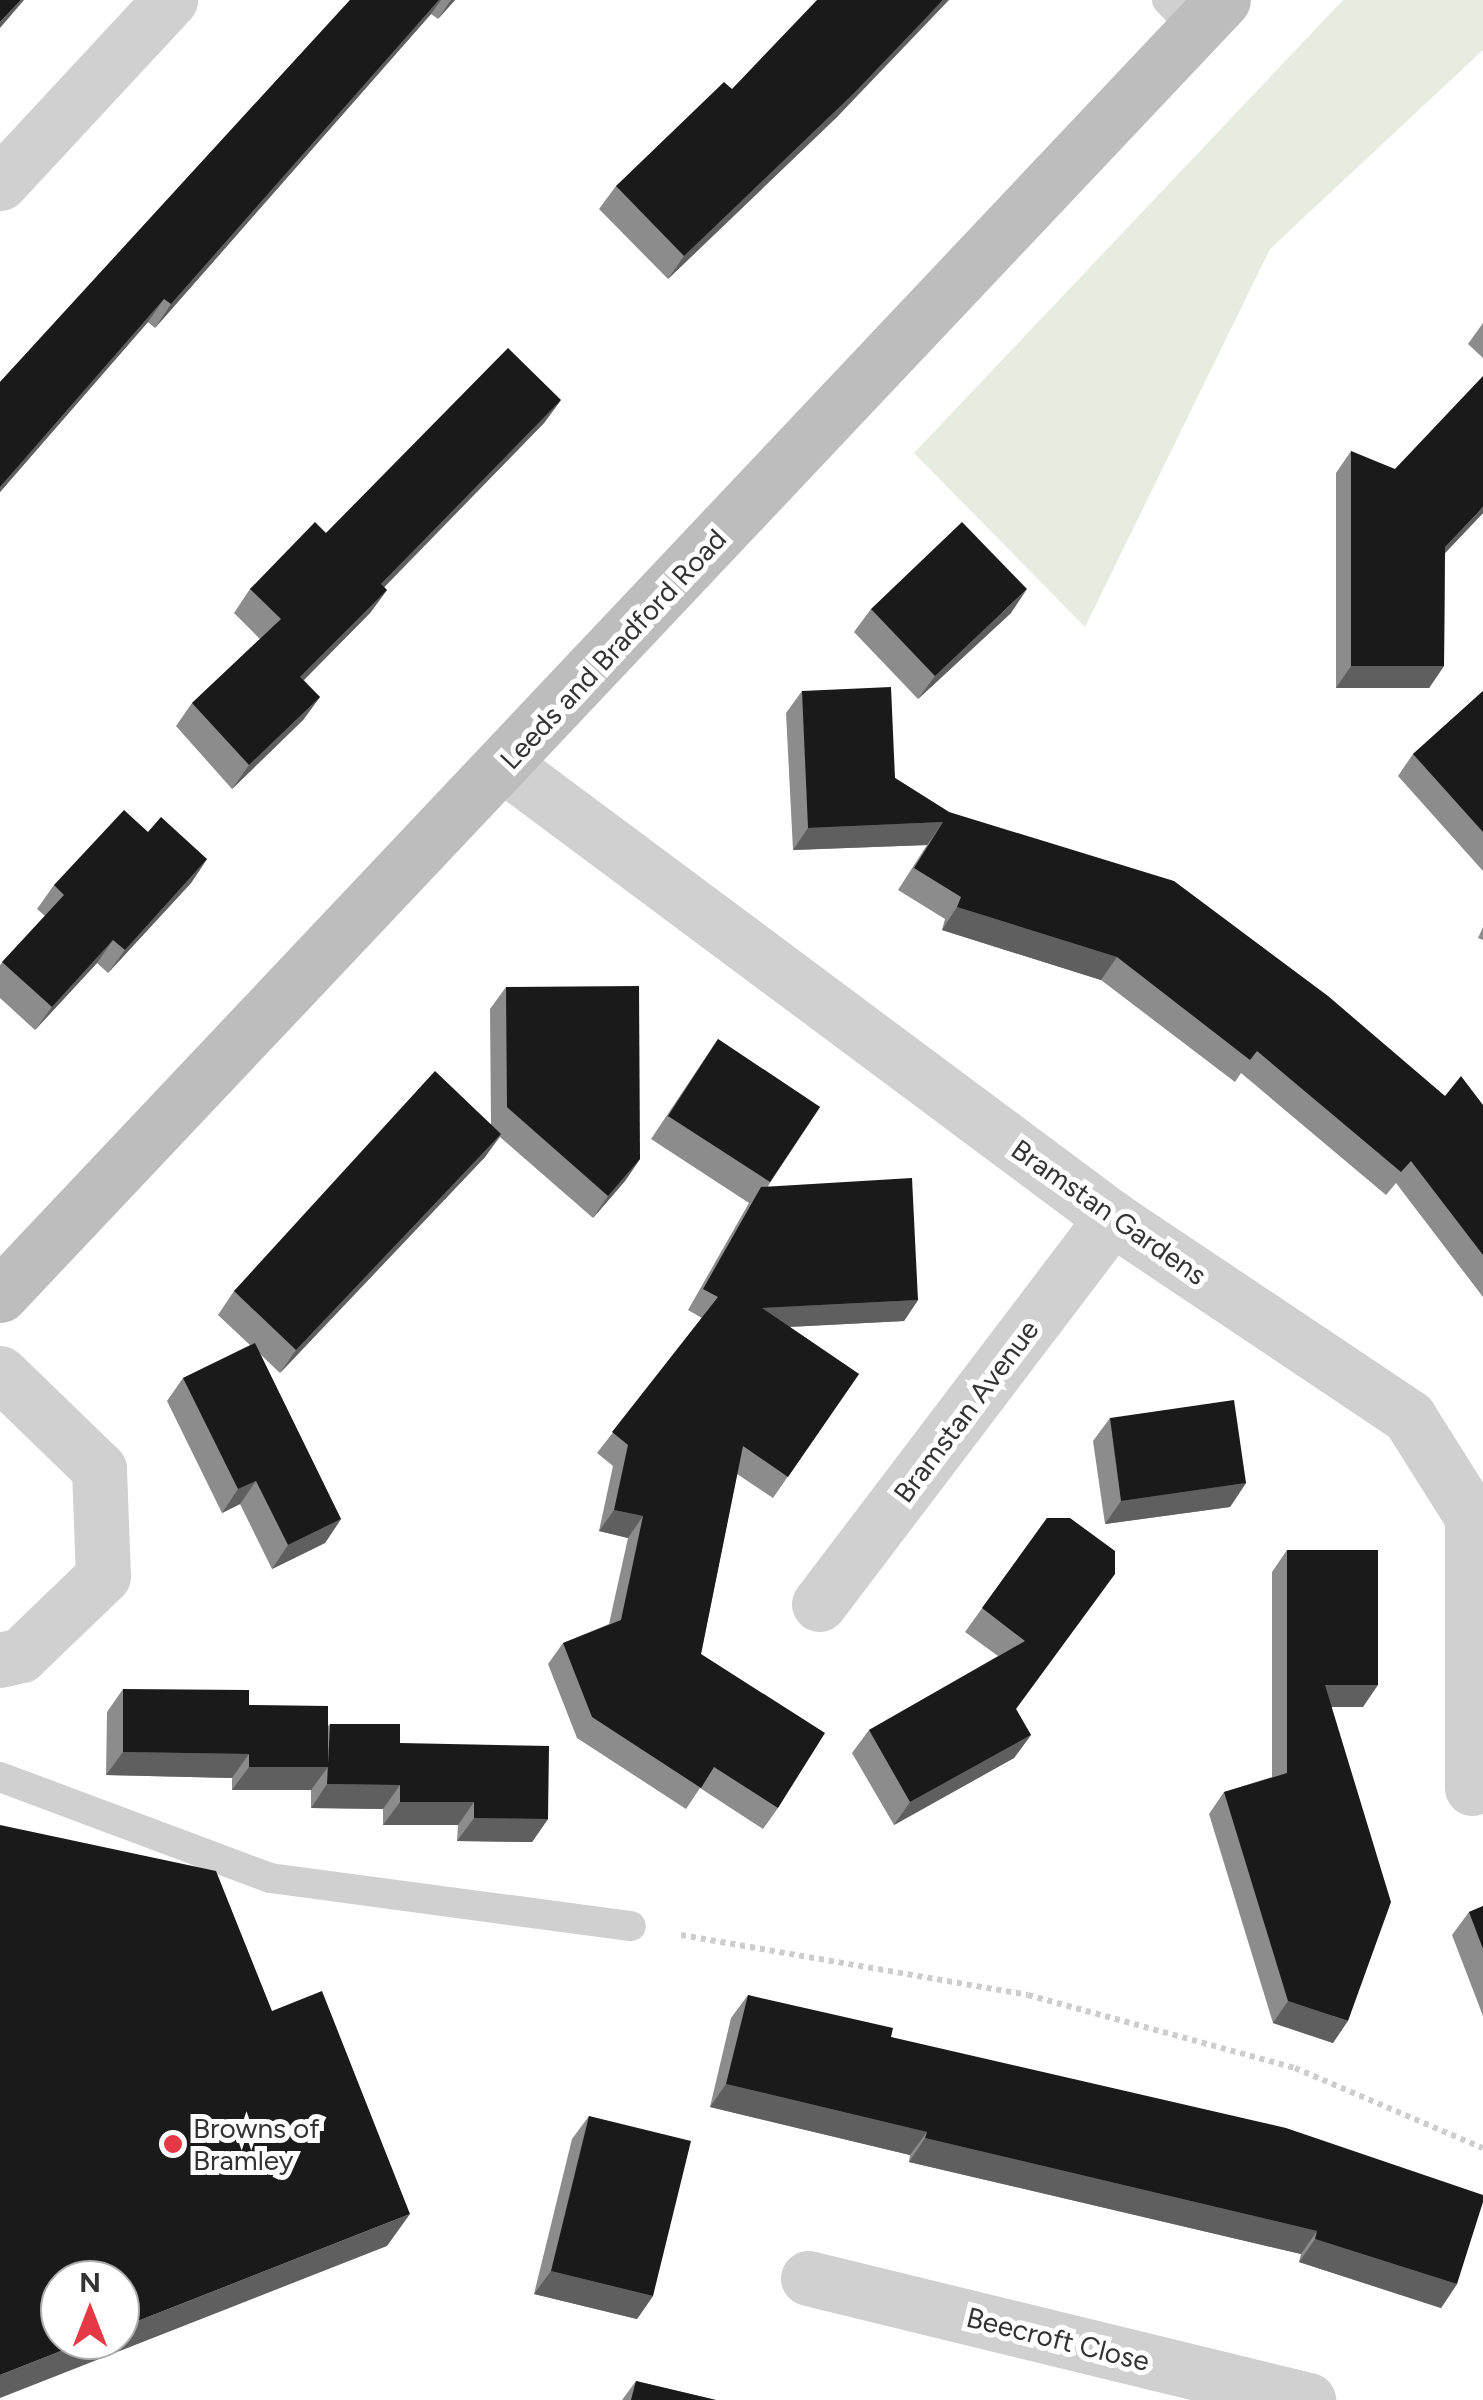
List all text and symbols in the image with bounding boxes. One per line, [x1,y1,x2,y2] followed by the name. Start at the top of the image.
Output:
[493,522,733,776] street label: Leeds and Bradford Road
[1005,1132,1213,1292] street label: Bramstan Gardens
[886,1313,1046,1509] street label: Bramstan Avenue
[193,2111,320,2177] place label: Browns of Bramley
[162,2133,184,2155] marker: Browns of Bramley
[40,2260,140,2360] north arrow
[79,2265,101,2299] text: N
[963,2300,1153,2378] street label: Beecroft Close

